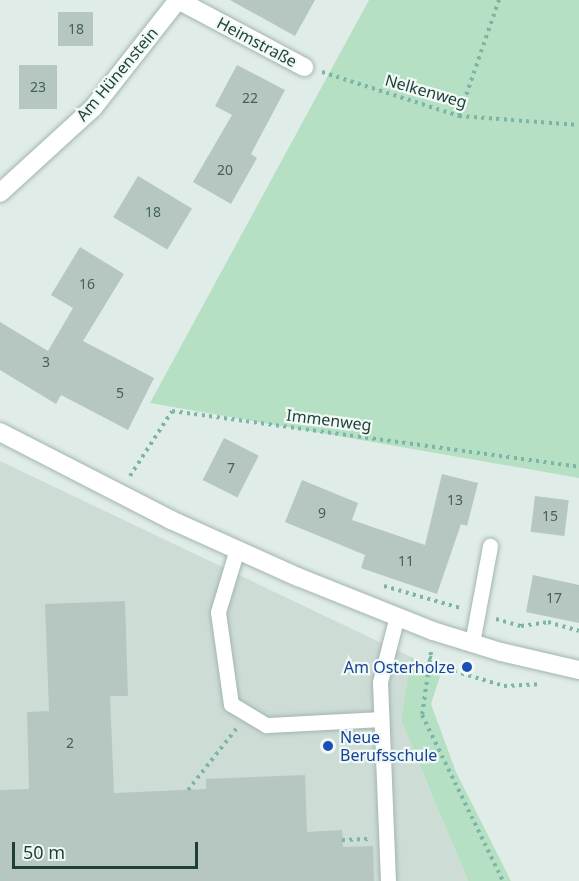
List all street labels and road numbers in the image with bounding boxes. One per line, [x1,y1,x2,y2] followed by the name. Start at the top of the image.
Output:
[214,13,300,71] street label: Heimstraße
[72,23,162,125] street label: Am Hünenstein
[383,70,469,112] street label: Nelkenweg
[285,405,373,435] street label: Immenweg

